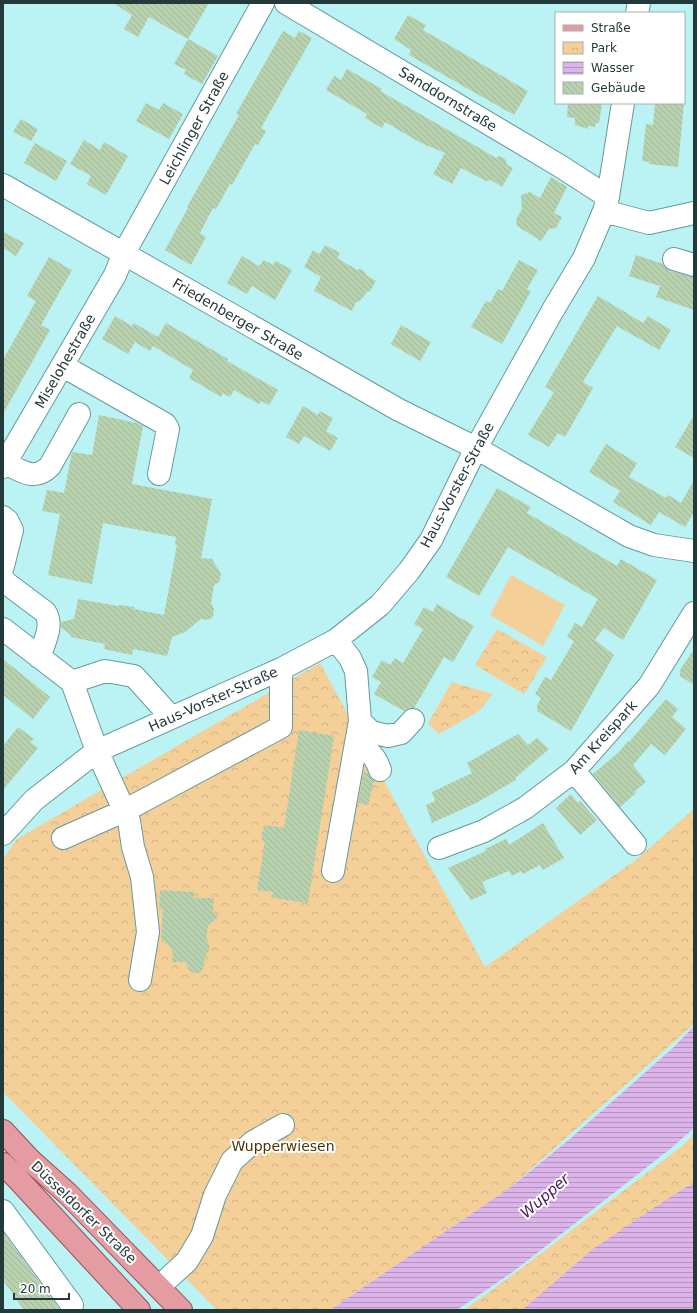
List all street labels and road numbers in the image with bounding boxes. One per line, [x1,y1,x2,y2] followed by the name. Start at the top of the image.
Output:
[396,63,500,135] street label: Sanddornstraße
[156,69,232,187] street label: Leichlinger Straße
[170,275,306,363] street label: Friedenberger Straße
[31,311,99,411] street label: Miselohestraße
[417,420,497,550] street label: Haus-Vorster-Straße
[146,663,280,735] street label: Haus-Vorster-Straße
[566,696,641,777] street label: Am Kreispark
[28,1158,140,1266] street label: Düsseldorfer Straße

